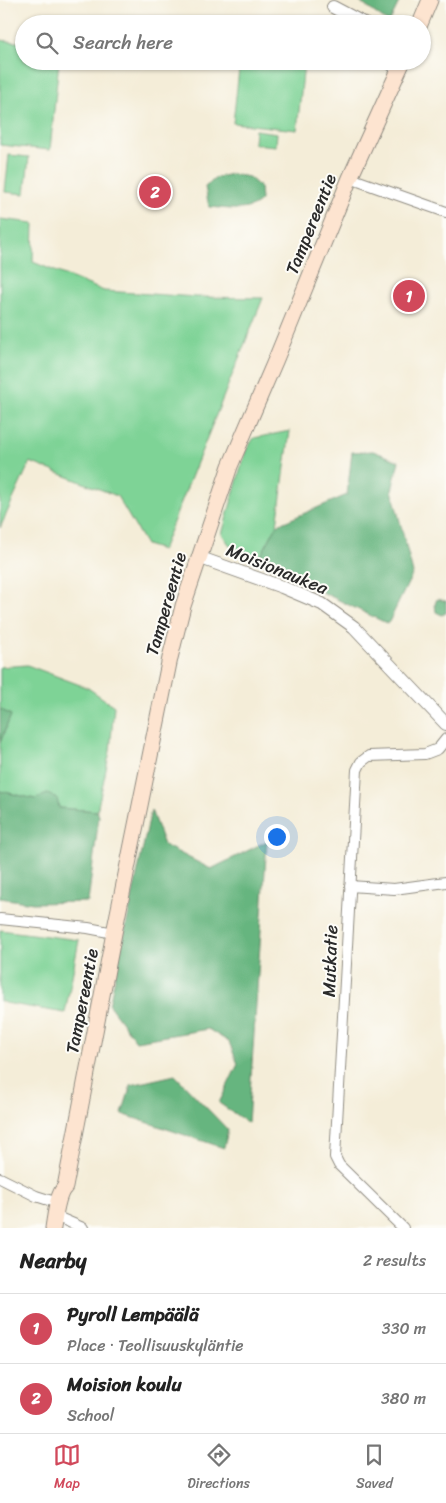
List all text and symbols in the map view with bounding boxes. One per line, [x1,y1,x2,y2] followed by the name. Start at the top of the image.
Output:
[15,15,431,70] search box
[73,26,173,59] text: Search here
[33,29,61,57] icon: search
[276,168,346,279] street label: Tampereentie
[139,173,171,211] pin: 2
[393,277,425,315] pin: 1
[221,534,334,604] street label: Moisionaukea
[136,548,196,660] street label: Tampereentie
[264,824,290,850] your location
[313,924,347,998] street label: Mutkatie
[56,945,108,1056] street label: Tampereentie
[20,1242,86,1280] text: Nearby
[363,1246,426,1275] text: 2 results
[67,1298,199,1331] text: Pyroll Lempäälä
[33,1314,39,1343] text: 1
[382,1314,426,1343] text: 330 m
[67,1331,244,1360] text: Place · Teollisuuskyläntie
[67,1368,182,1401] text: Moision koulu
[31,1384,41,1413] text: 2
[381,1384,426,1413] text: 380 m
[67,1401,114,1430] text: School
[53,1441,81,1496] tab: Map
[187,1441,250,1496] tab: Directions
[356,1441,393,1496] tab: Saved

